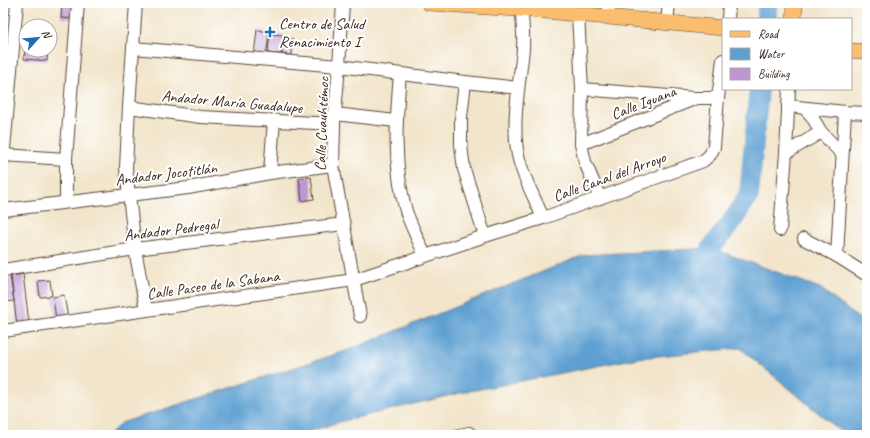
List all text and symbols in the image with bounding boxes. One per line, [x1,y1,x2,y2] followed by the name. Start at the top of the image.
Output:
[279,14,367,52] place label: Centro de Salud Renacimiento I
[18,18,58,58] north arrow
[722,18,852,90] legend
[264,26,276,38] marker: Centro de Salud Renacimiento I
[758,26,780,42] text: Road
[39,27,56,42] text: N
[758,46,786,62] text: Water
[758,66,790,82] text: Building
[310,75,334,171] street label: Calle Cuauhtémoc
[608,81,680,124] street label: Calle Iguana
[161,86,305,118] street label: Andador María Guadalupe
[550,147,670,207] street label: Calle Canal del Arroyo
[114,158,219,190] street label: Andador Jocotitlán
[123,214,223,246] street label: Andador Pedregal
[146,266,282,304] street label: Calle Paseo de la Sabana

